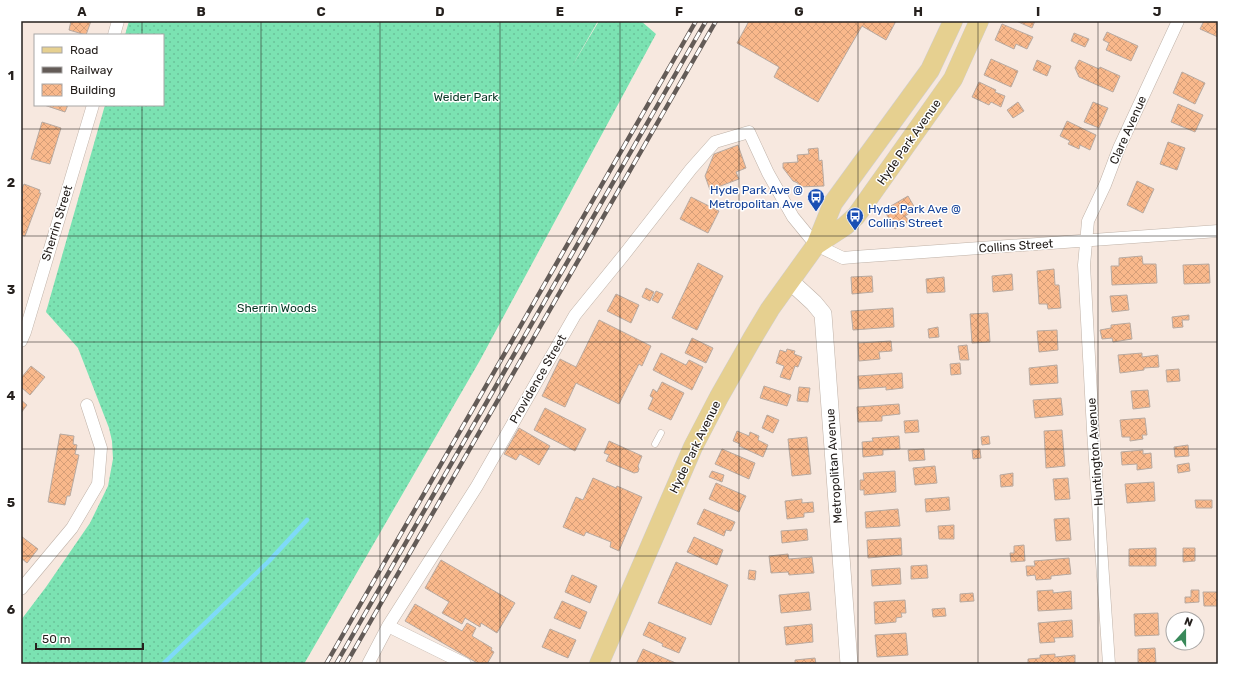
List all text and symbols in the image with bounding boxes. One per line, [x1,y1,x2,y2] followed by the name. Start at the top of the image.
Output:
[77,4,87,19] text: A
[196,4,206,19] text: B
[316,4,326,19] text: C
[435,4,445,19] text: D
[556,4,564,19] text: E
[675,4,683,19] text: F
[794,4,804,19] text: G
[913,4,923,19] text: H
[1036,4,1040,19] text: I
[1153,4,1161,19] text: J
[34,34,164,106] legend
[70,43,98,57] text: Road
[70,63,113,77] text: Railway
[8,68,14,83] text: 1
[70,83,116,97] text: Building
[433,90,499,104] park label: Weider Park
[1107,93,1149,166] street label: Clare Avenue
[874,96,944,187] street label: Hyde Park Avenue
[7,175,15,190] text: 2
[39,183,75,263] street label: Sherrin Street
[709,183,803,211] place label: Hyde Park Ave @ Metropolitan Ave
[806,187,826,212] bus stop icon: Hyde Park Ave @ Metropolitan Ave
[868,202,961,230] place label: Hyde Park Ave @ Collins Street
[845,206,865,231] bus stop icon: Hyde Park Ave @ Collins Street
[978,236,1054,256] street label: Collins Street
[7,282,16,297] text: 3
[237,301,317,315] park label: Sherrin Woods
[507,332,569,426] street label: Providence Street
[7,388,16,403] text: 4
[1084,397,1106,507] street label: Huntington Avenue
[667,398,724,496] street label: Hyde Park Avenue
[823,408,845,524] street label: Metropolitan Avenue
[7,495,15,510] text: 5
[7,602,16,617] text: 6
[1165,611,1205,651] north arrow
[1182,615,1195,630] text: N
[36,625,143,651] scale bar
[42,632,70,646] text: 50 m

